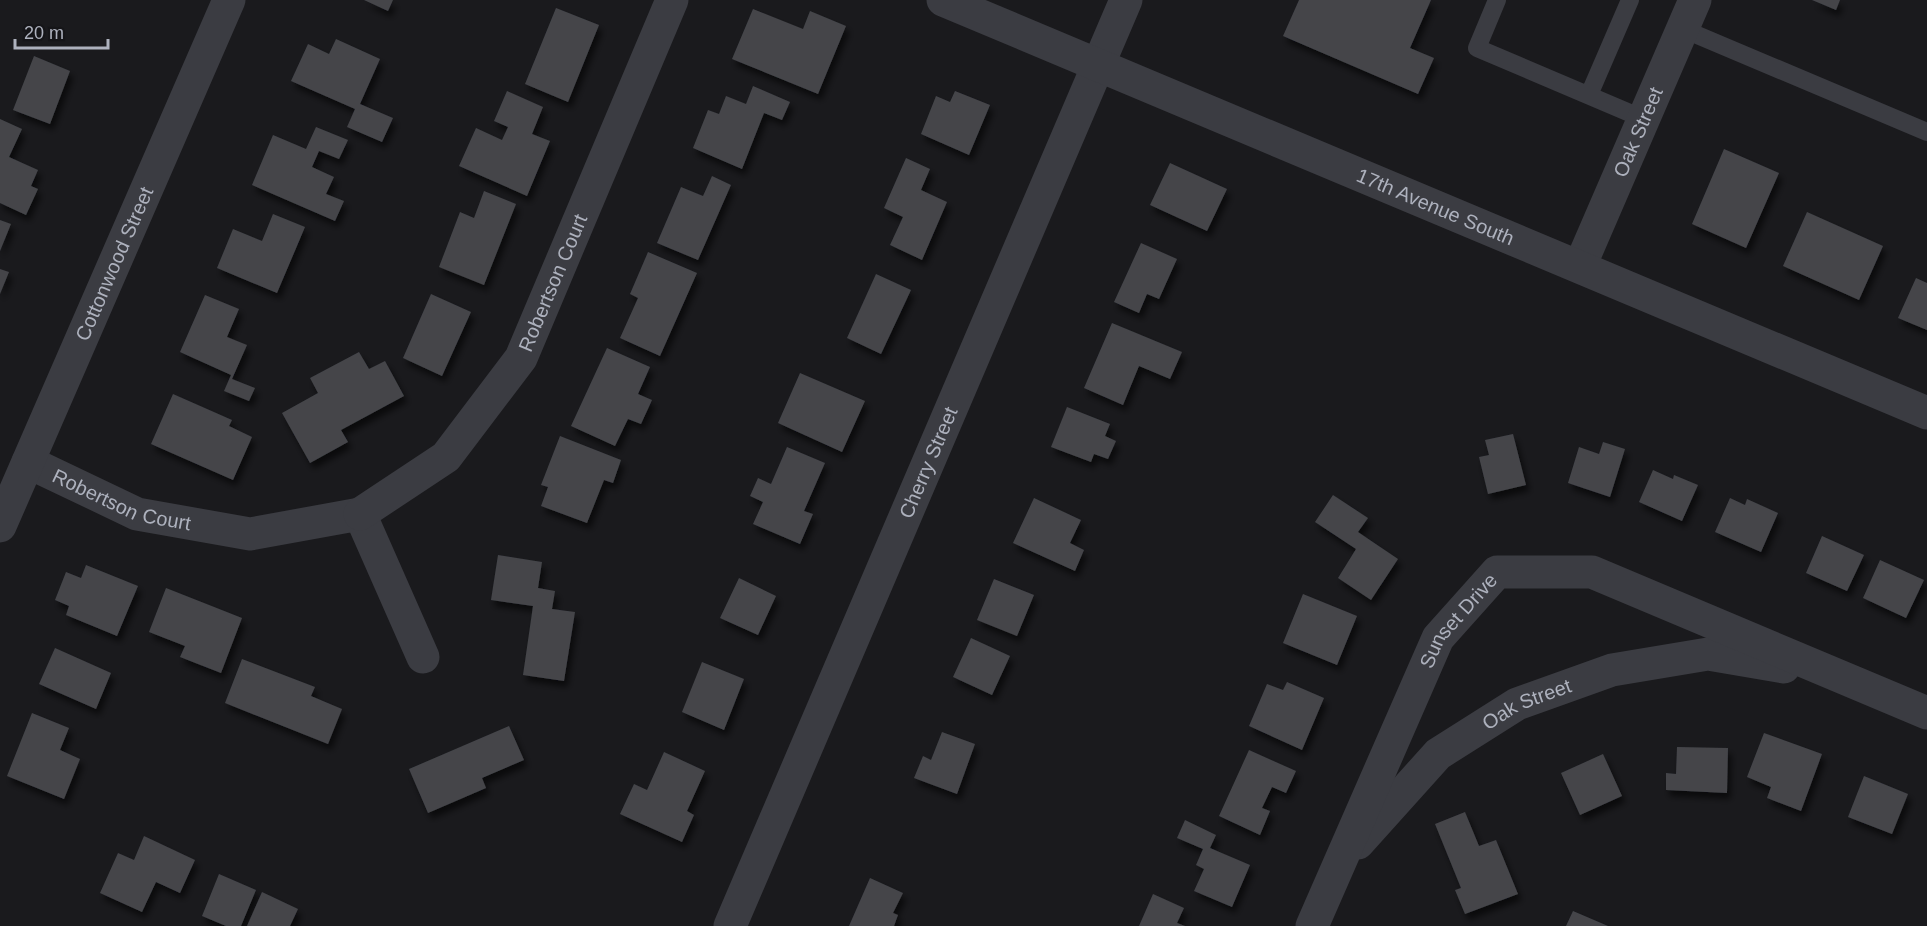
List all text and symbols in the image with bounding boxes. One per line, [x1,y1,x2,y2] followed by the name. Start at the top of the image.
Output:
[15,12,108,50] scale bar
[24,23,64,43] text: 20 m
[1609,83,1667,180] street label: Oak Street
[1353,164,1517,249] street label: 17th Avenue South
[71,183,158,344] street label: Cottonwood Street
[514,210,592,355] street label: Robertson Court
[895,403,962,522] street label: Cherry Street
[49,464,193,534] street label: Robertson Court
[1415,569,1501,671] street label: Sunset Drive
[1478,674,1574,734] street label: Oak Street

